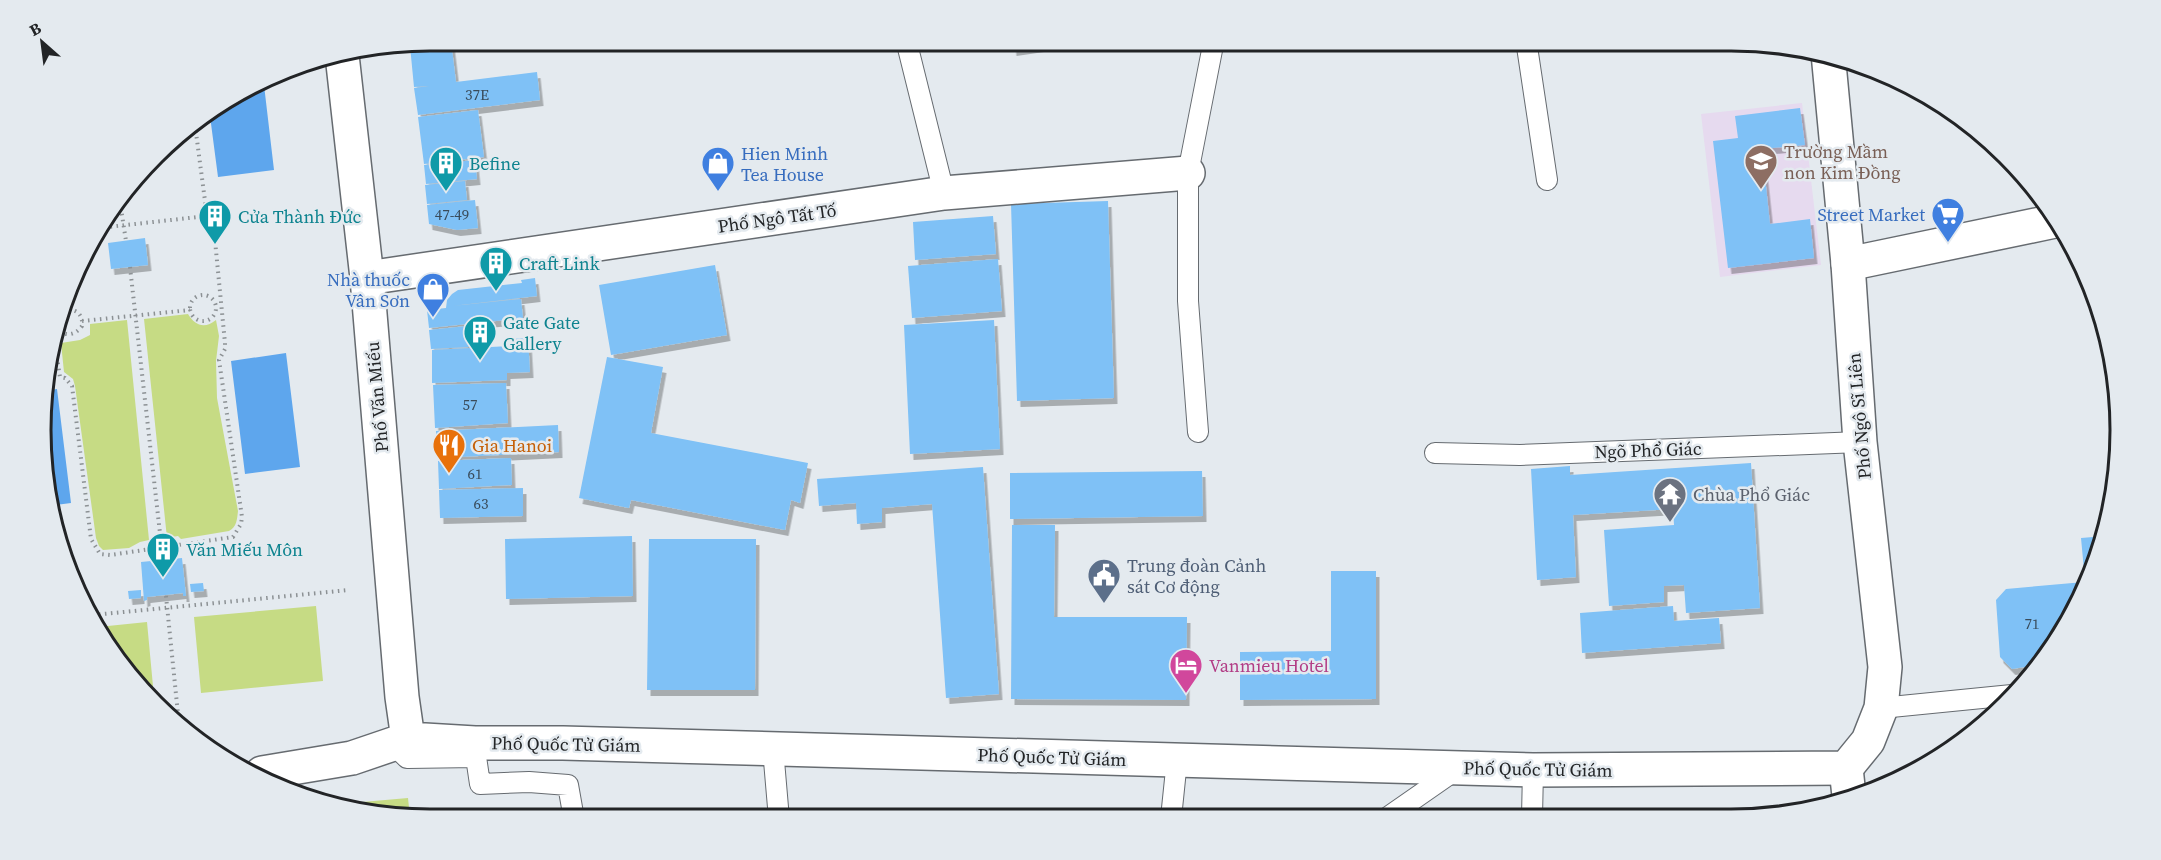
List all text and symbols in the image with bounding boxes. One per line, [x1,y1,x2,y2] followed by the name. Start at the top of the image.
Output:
[12,12,72,72] north arrow
[25,16,45,41] text: B
[465,84,489,105] house number: 37E
[1784,139,1901,185] place label: Trường Mầm non Kim Đồng
[741,141,828,187] place label: Hien Minh Tea House
[1743,143,1779,190] school or university icon: Trường Mầm non Kim Đồng
[428,145,464,192] building icon: Befine
[700,145,736,192] shop icon: Hien Minh Tea House
[469,151,520,176] place label: Befine
[1930,196,1966,243] supermarket icon: Street Market
[716,197,838,239] street label: Phố Ngô Tất Tố
[197,198,233,245] building icon: Cửa Thành Đức
[1817,202,1925,227] place label: Street Market
[238,204,362,229] place label: Cửa Thành Đức
[435,204,469,225] house number: 47-49
[478,245,514,292] building icon: Craft Link
[519,251,600,276] place label: Craft Link
[327,267,410,313] place label: Nhà thuốc Vân Sơn
[415,271,451,318] shop icon: Nhà thuốc Vân Sơn
[503,310,580,356] place label: Gate Gate Gallery
[462,314,498,361] building icon: Gate Gate Gallery
[360,341,394,453] street label: Phố Văn Miếu
[1841,352,1877,480] street label: Phố Ngô Sĩ Liên
[462,394,478,415] house number: 57
[431,427,467,474] restaurant icon: Gia Hanoi
[472,433,552,458] place label: Gia Hanoi
[1594,436,1702,464] street label: Ngõ Phổ Giác
[467,463,483,484] house number: 61
[1652,476,1688,523] temple icon: Chùa Phổ Giác
[1693,482,1810,507] place label: Chùa Phổ Giác
[473,493,489,514] house number: 63
[145,531,181,578] building icon: Văn Miếu Môn
[186,537,303,562] place label: Văn Miếu Môn
[1127,553,1266,599] place label: Trung đoàn Cảnh sát Cơ động
[1086,557,1122,604] public building icon: Trung đoàn Cảnh sát Cơ động
[2024,613,2040,634] house number: 71
[1168,647,1204,694] hotel icon: Vanmieu Hotel
[1209,653,1329,678] place label: Vanmieu Hotel
[491,730,641,758] street label: Phố Quốc Tử Giám
[977,742,1127,772] street label: Phố Quốc Tử Giám
[1463,755,1613,783] street label: Phố Quốc Tử Giám

